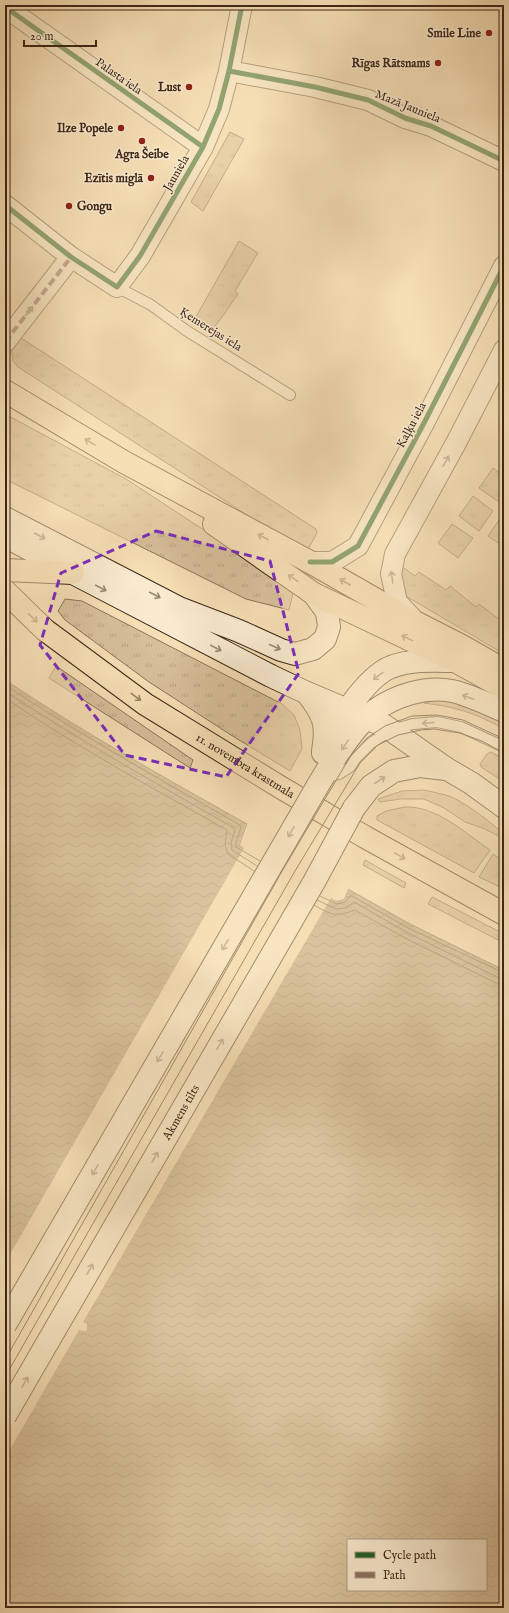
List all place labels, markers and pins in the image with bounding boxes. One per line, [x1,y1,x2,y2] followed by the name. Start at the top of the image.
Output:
[427,26,481,41] place label: Smile Line
[484,28,494,38] marker: Smile Line
[352,56,431,72] place label: Rīgas Rātsnams
[433,58,443,68] marker: Rīgas Rātsnams
[157,80,182,95] place label: Lust
[184,82,194,92] marker: Lust
[57,121,113,137] place label: Ilze Popele
[116,123,126,133] marker: Ilze Popele
[137,136,147,146] marker: Agra Šeibe
[114,146,169,163] place label: Agra Šeibe
[84,171,144,187] place label: Ezītis miglā
[146,173,156,183] marker: Ezītis miglā
[77,199,113,215] place label: Gongu
[64,201,74,211] marker: Gongu

